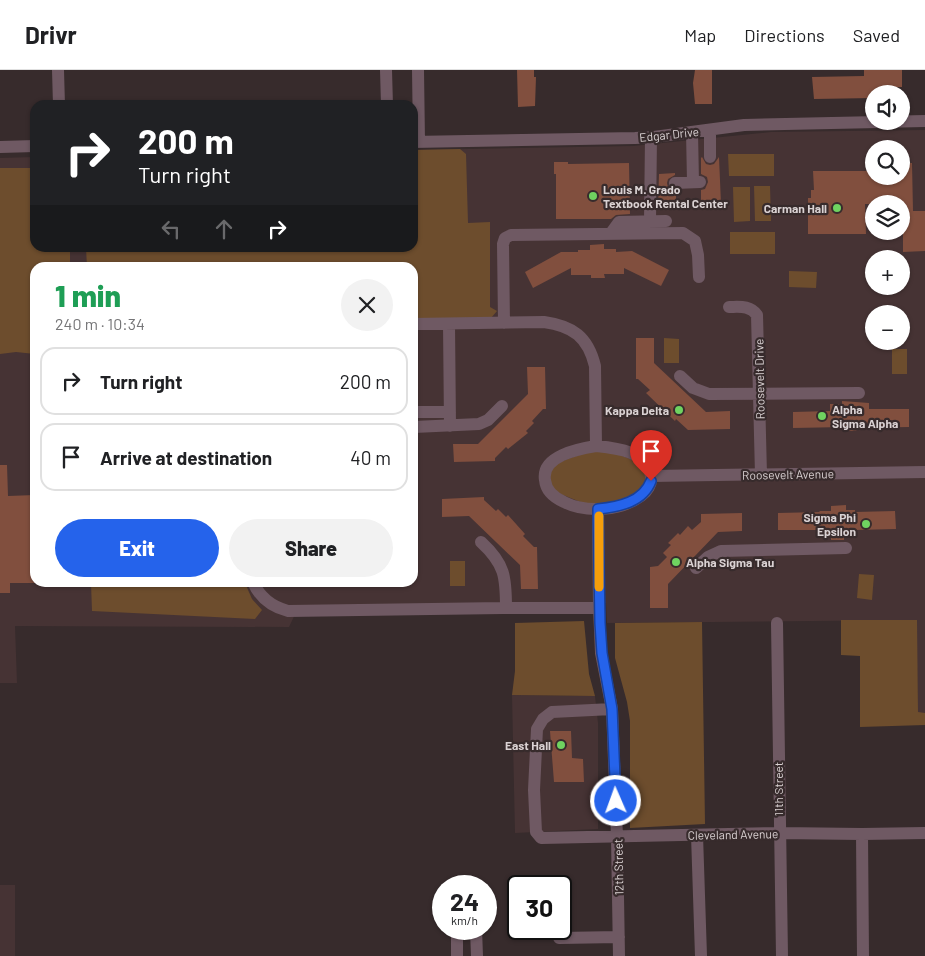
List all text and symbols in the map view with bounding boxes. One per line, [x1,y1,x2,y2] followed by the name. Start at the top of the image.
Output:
[25,20,77,49] text: Drivr
[684,24,716,46] text: Map
[744,24,825,46] text: Directions
[853,24,900,46] text: Saved
[865,85,910,350] map controls
[865,85,910,130] button: sound
[138,119,234,161] text: 200 m
[55,120,120,185] icon: right
[638,124,700,144] street label: Edgar Drive
[865,140,910,185] button: search
[138,161,231,187] text: Turn right
[603,182,728,210] place label: Louis M. Grado Textbook Rental Center
[587,190,599,202] marker: Louis M. Grado Textbook Rental Center
[865,195,910,240] button: layers
[764,201,827,215] place label: Carman Hall
[831,202,843,214] marker: Carman Hall
[157,215,185,243] icon: left
[210,215,238,243] icon: ahead
[263,215,291,243] icon: right
[865,250,910,295] button: +
[55,277,121,313] text: 1 min
[341,279,393,331] button: close
[865,305,910,350] button: −
[55,314,145,333] text: 240 m · 10:34
[751,339,767,419] street label: Roosevelt Drive
[57,367,85,395] icon: right
[100,370,182,393] text: Turn right
[340,370,391,393] text: 200 m
[832,402,898,430] place label: Alpha Sigma Alpha
[605,403,669,417] place label: Kappa Delta
[673,404,685,416] marker: Kappa Delta
[816,410,828,422] marker: Alpha Sigma Alpha
[630,430,672,481] pin
[637,437,665,465] icon: arrive
[57,443,85,471] icon: arrive
[100,446,272,469] text: Arrive at destination
[350,446,391,469] text: 40 m
[742,466,834,482] street label: Roosevelt Avenue
[804,510,856,538] place label: Sigma Phi Epsilon
[860,518,872,530] marker: Sigma Phi Epsilon
[55,519,219,577] button: Exit
[229,519,393,577] button: Share
[686,555,774,569] place label: Alpha Sigma Tau
[670,556,682,568] marker: Alpha Sigma Tau
[505,738,551,752] place label: East Hall
[555,739,567,751] marker: East Hall
[771,762,785,816] street label: 11th Street
[589,774,641,826] position arrow
[688,826,778,842] street label: Cleveland Avenue
[611,839,625,895] street label: 12th Street
[507,875,572,940] speed limit sign: 30
[450,886,479,916] text: 24
[451,913,478,927] text: km/h

